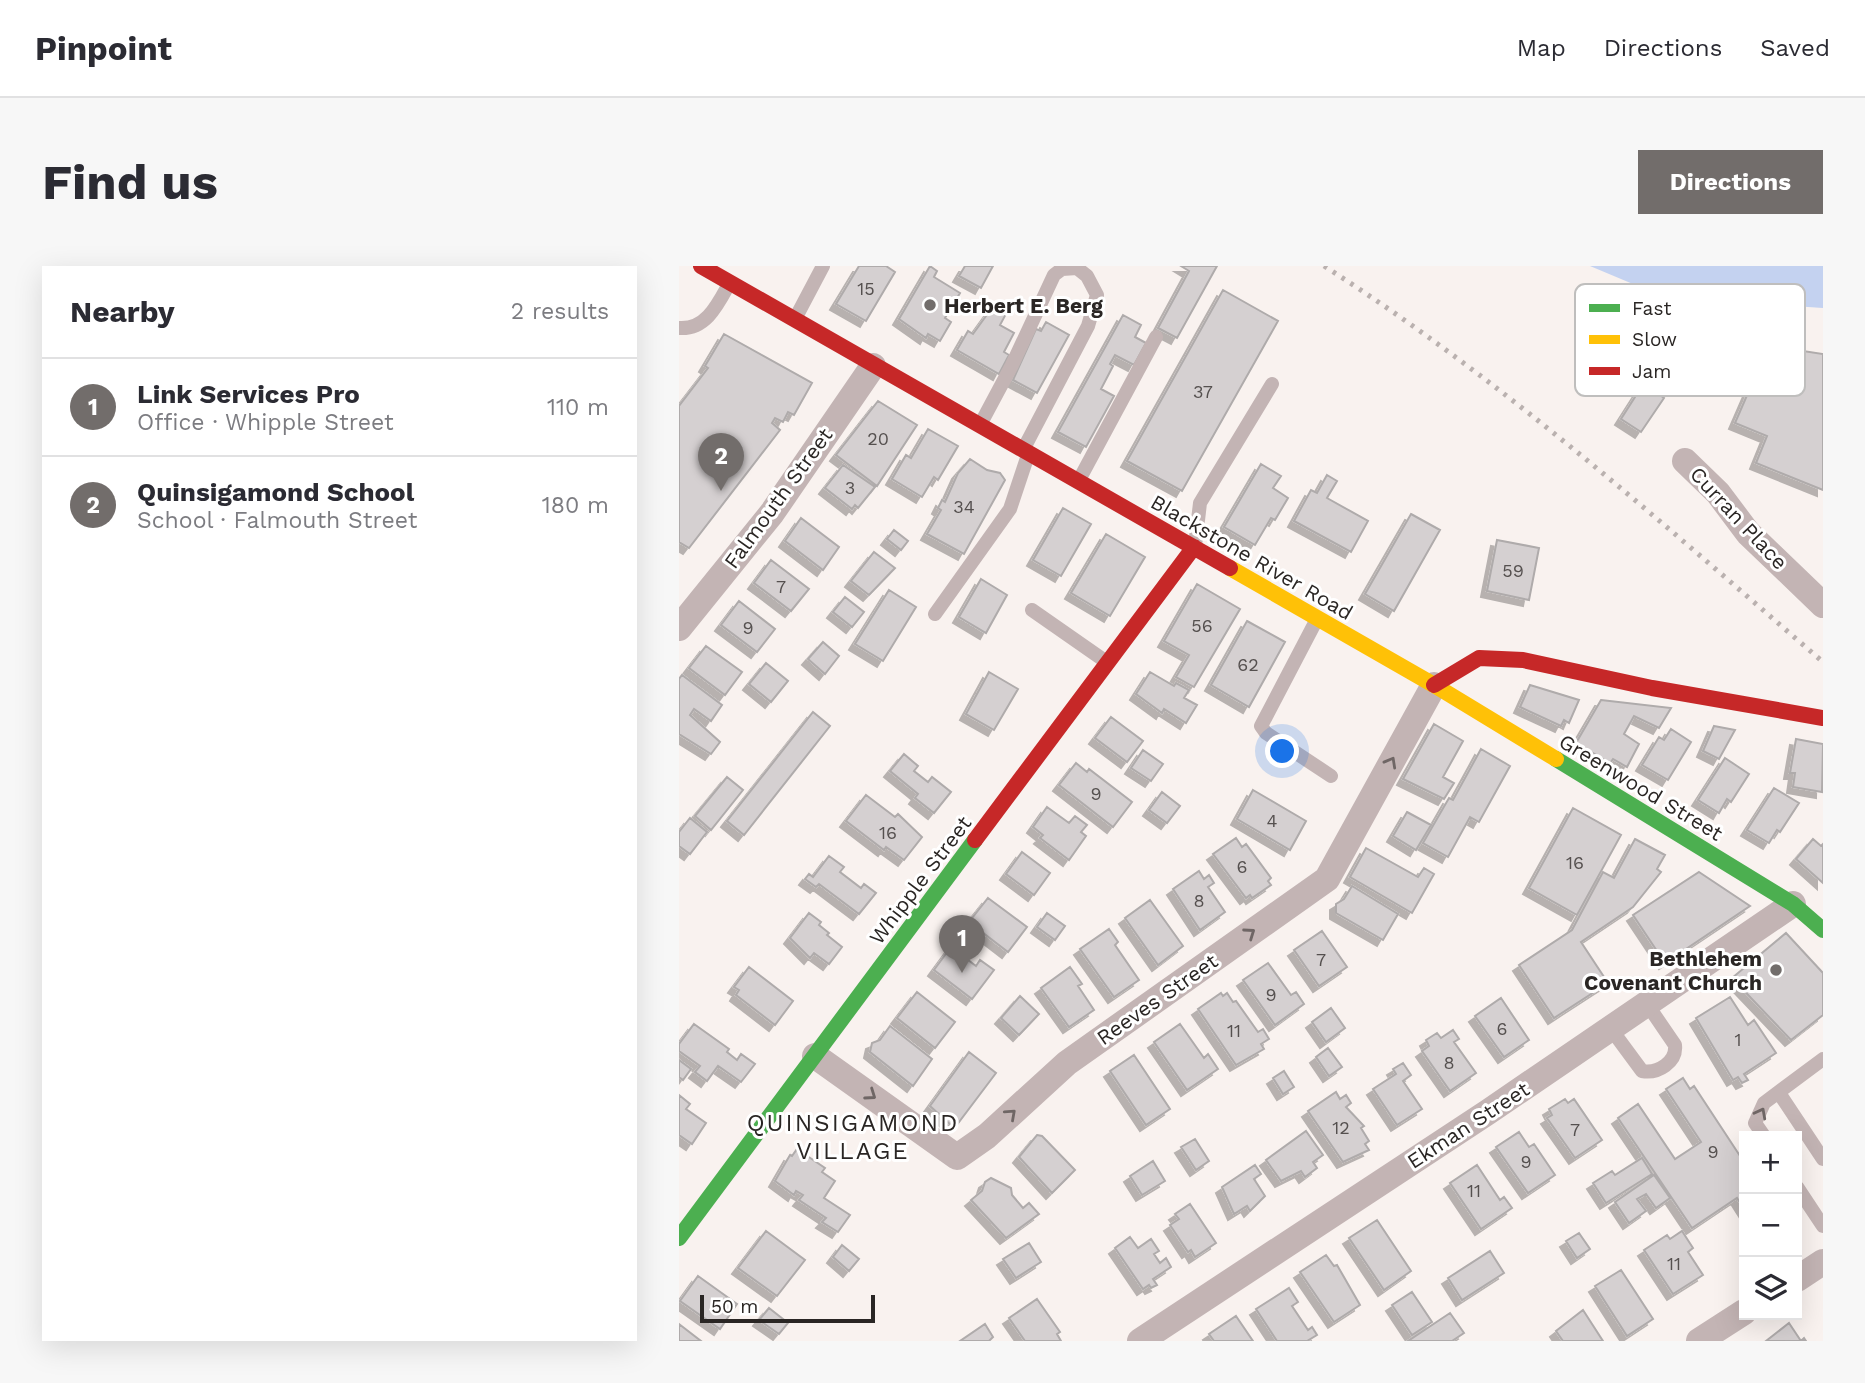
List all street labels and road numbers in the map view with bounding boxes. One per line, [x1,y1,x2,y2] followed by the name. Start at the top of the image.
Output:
[719,423,838,573] street label: Falmouth Street
[1685,461,1793,575] street label: Curran Place
[1147,489,1357,625] street label: Blackstone River Road
[1555,728,1728,846] street label: Greenwood Street
[864,811,976,949] street label: Whipple Street
[1092,948,1222,1050] street label: Reeves Street
[1402,1076,1534,1174] street label: Ekman Street

